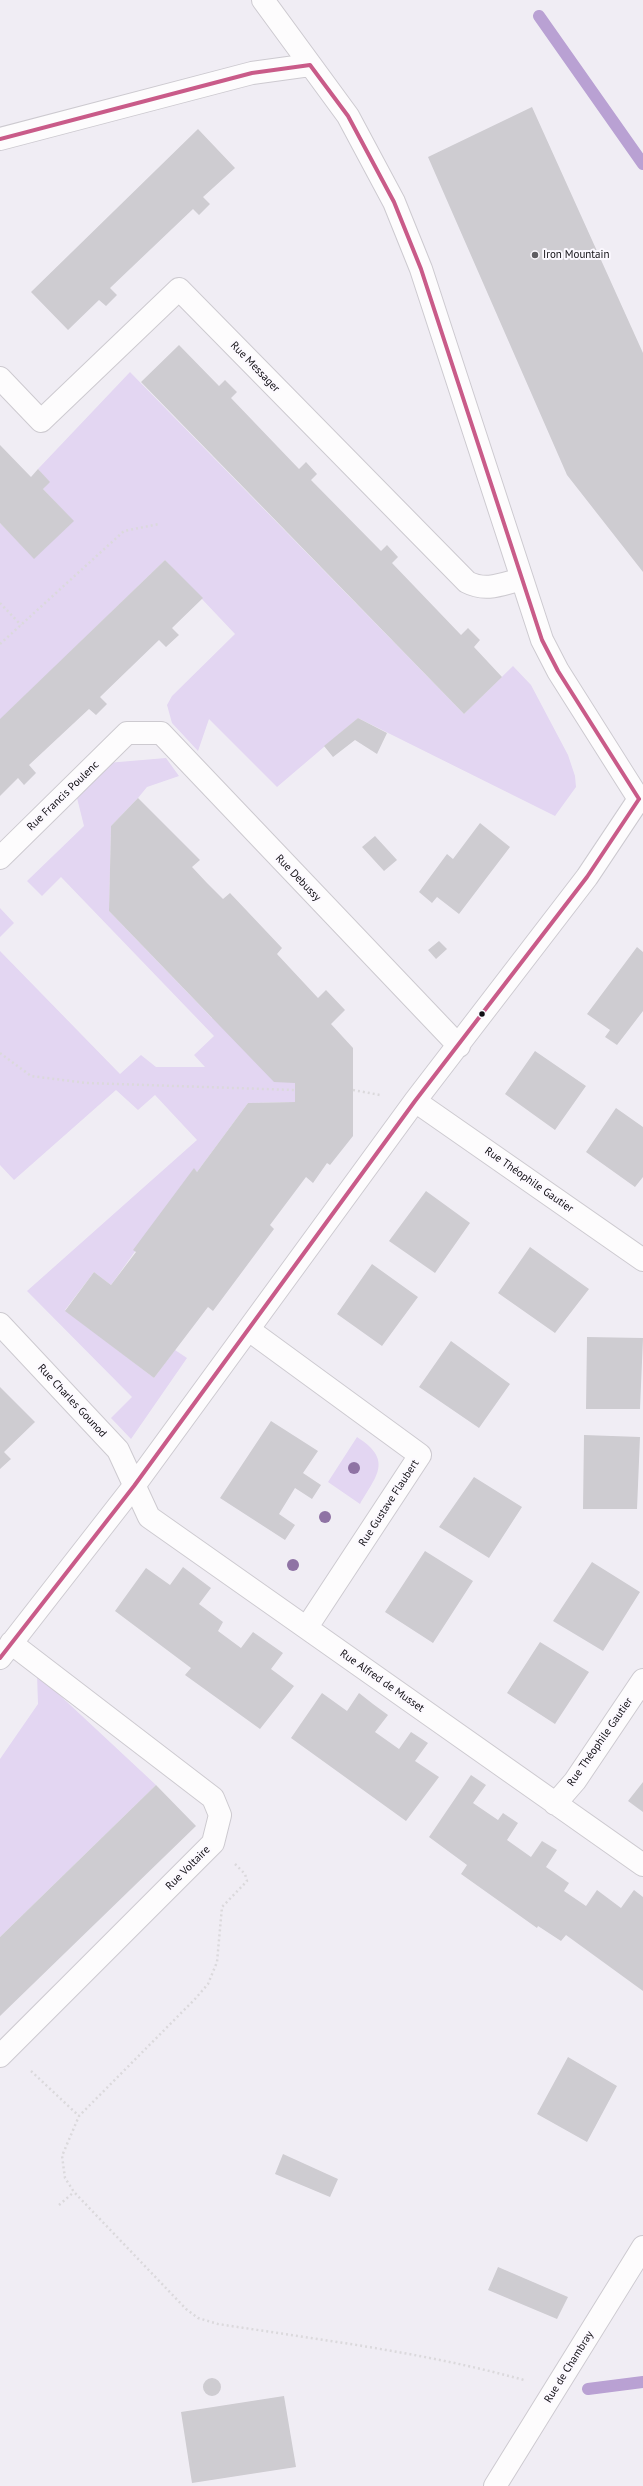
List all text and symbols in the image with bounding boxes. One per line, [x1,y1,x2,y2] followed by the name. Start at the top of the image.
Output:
[543,248,609,262] place label: Iron Mountain
[530,250,540,260] marker: Iron Mountain
[228,339,282,395] street label: Rue Messager
[24,758,102,834] street label: Rue Francis Poulenc
[272,852,324,904] street label: Rue Debussy
[477,1009,487,1019] unlabelled marker
[482,1144,576,1216] street label: Rue Théophile Gautier
[35,1362,109,1440] street label: Rue Charles Gounod
[356,1457,422,1549] street label: Rue Gustave Flaubert
[337,1647,427,1715] street label: Rue Alfred de Musset
[564,1695,636,1789] street label: Rue Théophile Gautier
[163,1843,213,1893] street label: Rue Voltaire
[542,2329,596,2405] street label: Rue de Chambray

